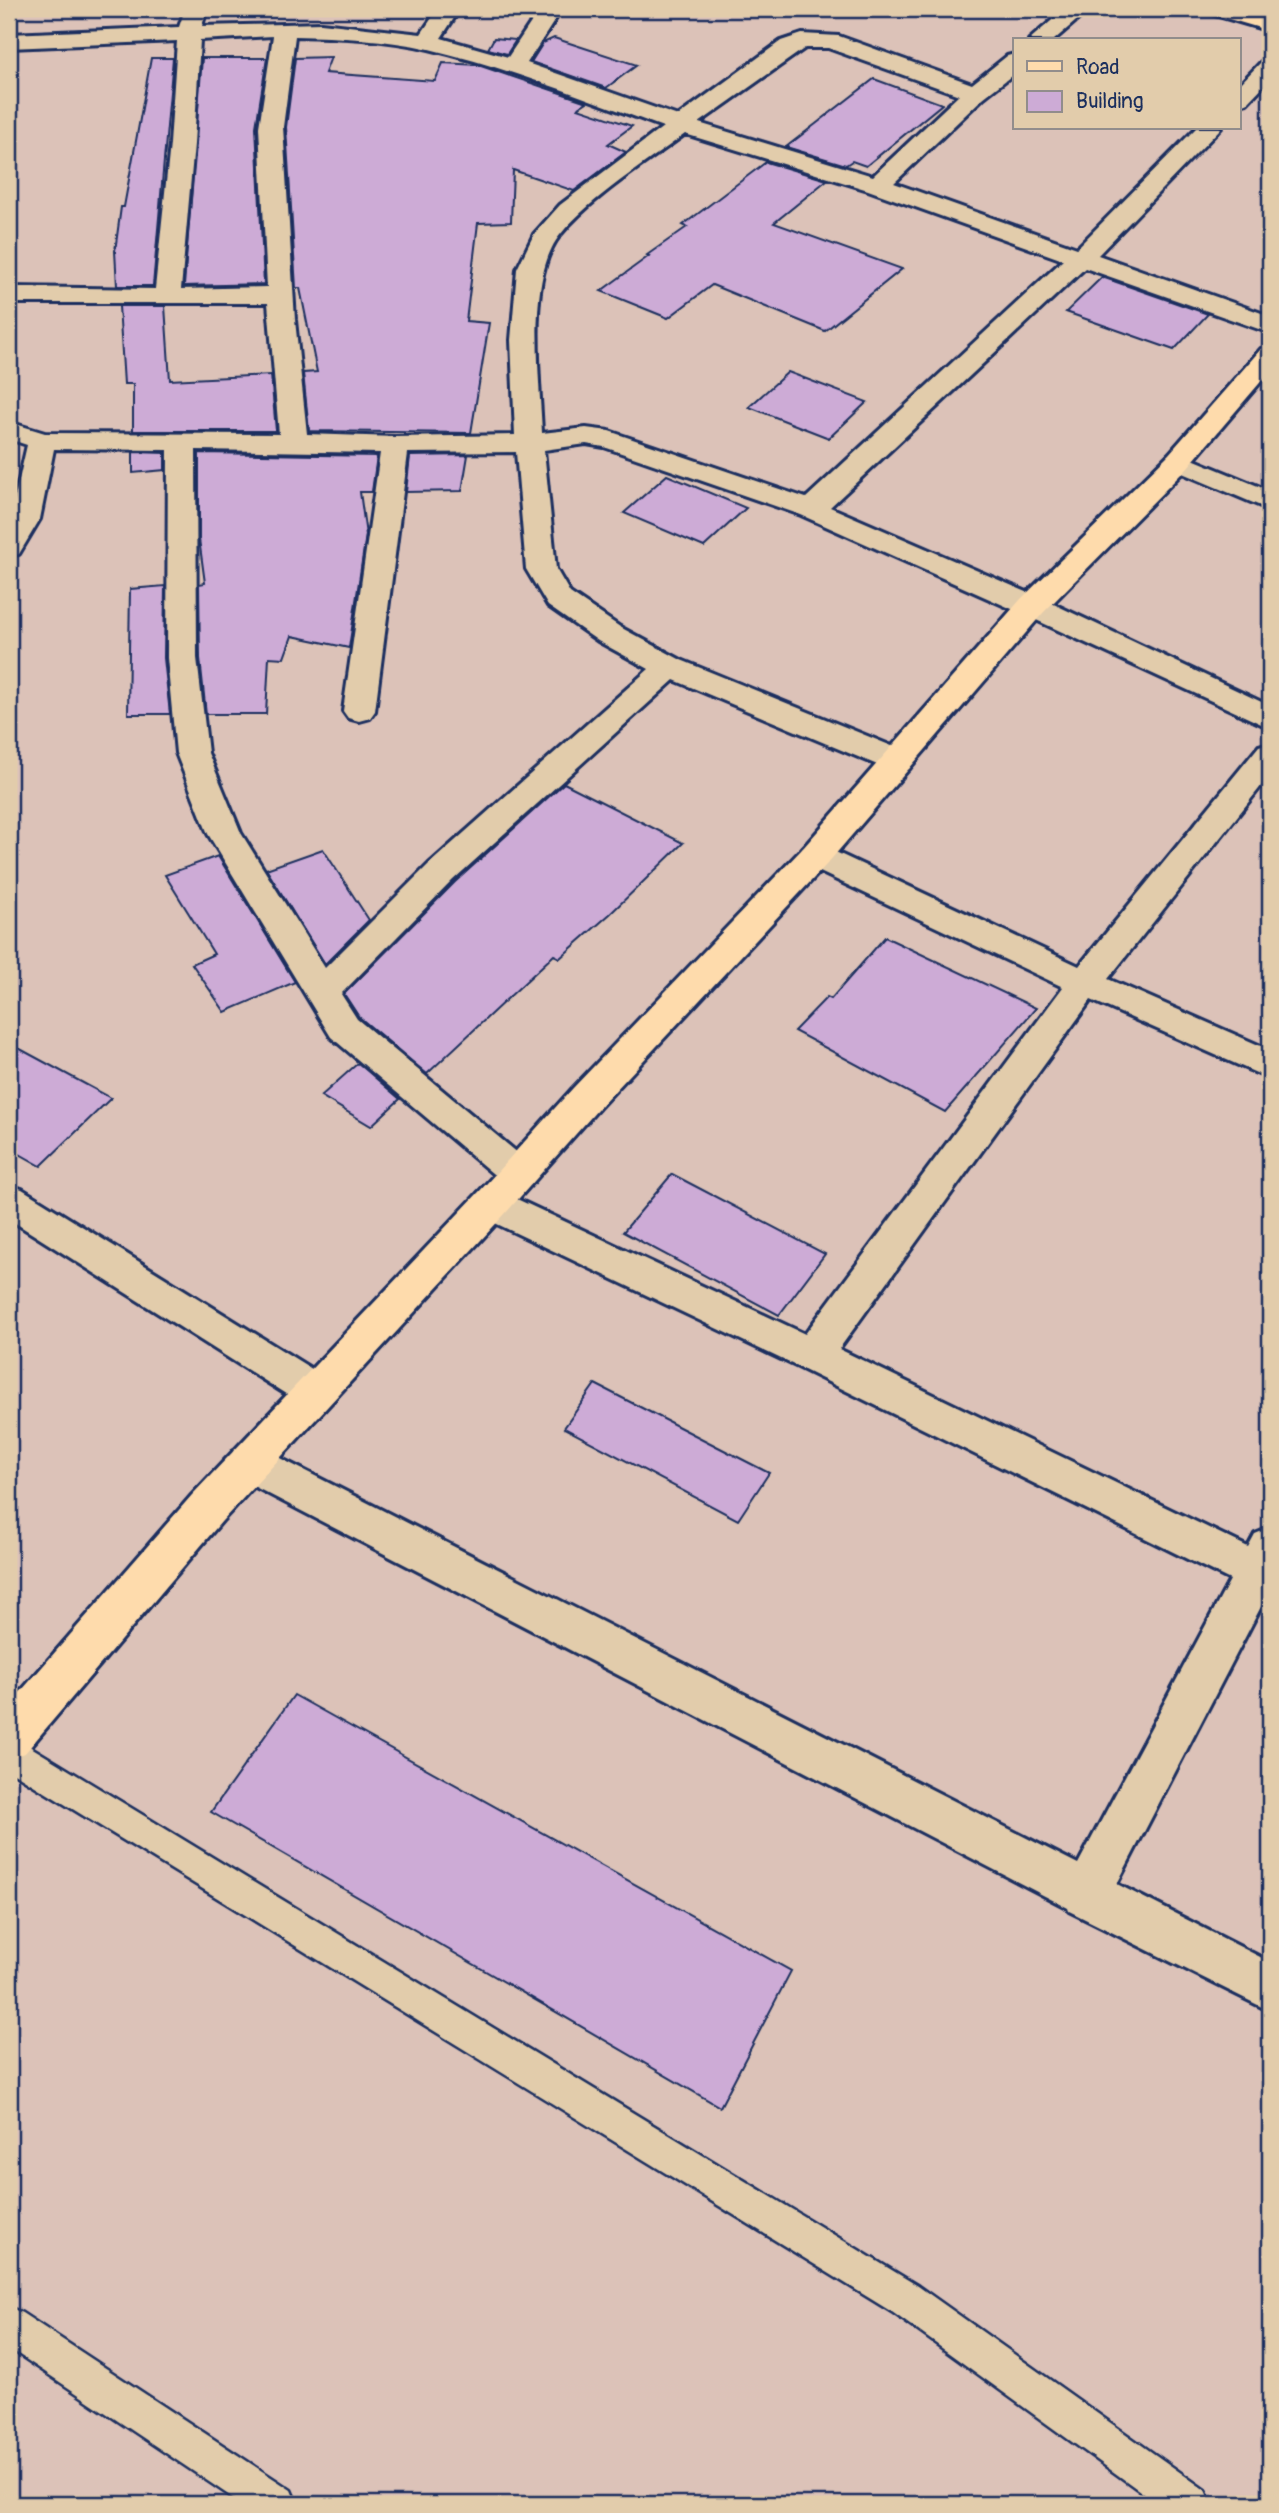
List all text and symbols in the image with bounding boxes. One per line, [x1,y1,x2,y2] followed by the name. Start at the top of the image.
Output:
[1013,38,1240,130] legend
[1076,54,1120,81] text: Road
[1076,88,1143,115] text: Building

